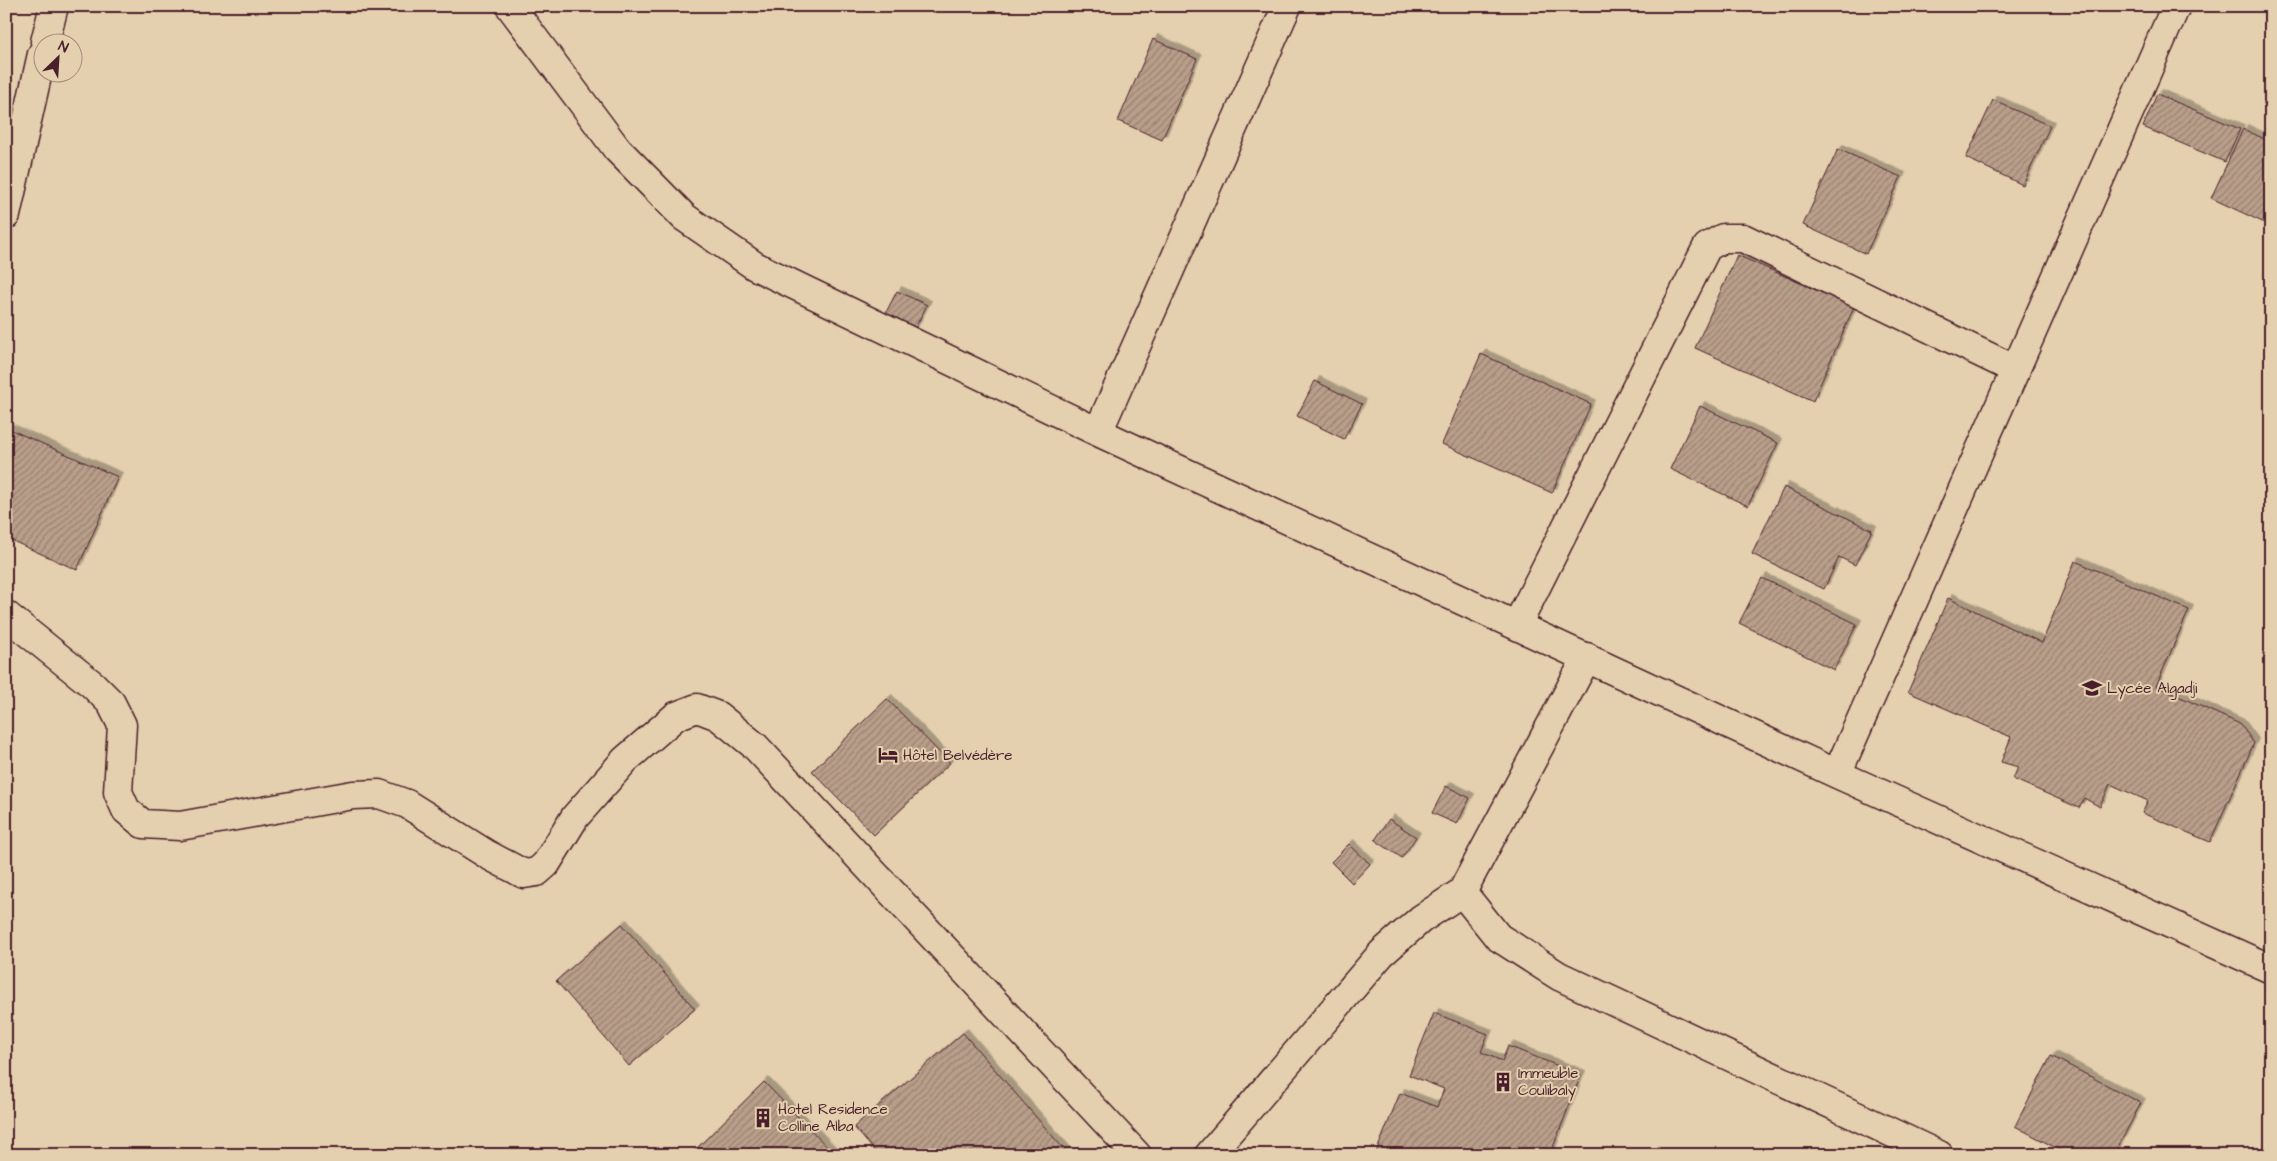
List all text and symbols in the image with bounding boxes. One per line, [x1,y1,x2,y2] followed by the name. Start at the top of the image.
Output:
[32,32,82,82] north arrow
[55,36,71,58] text: N
[2081,677,2103,699] school or university icon: Lycée Algadji
[2107,678,2198,700] place label: Lycée Algadji
[877,744,899,766] hotel icon: Hôtel Belvédère
[903,745,1012,766] place label: Hôtel Belvédère
[1518,1063,1578,1102] place label: Immeuble Coulibaly
[1492,1071,1514,1093] building icon: Immeuble Coulibaly
[778,1099,888,1137] place label: Hotel Residence Colline Alba
[752,1107,774,1129] building icon: Hotel Residence Colline Alba

